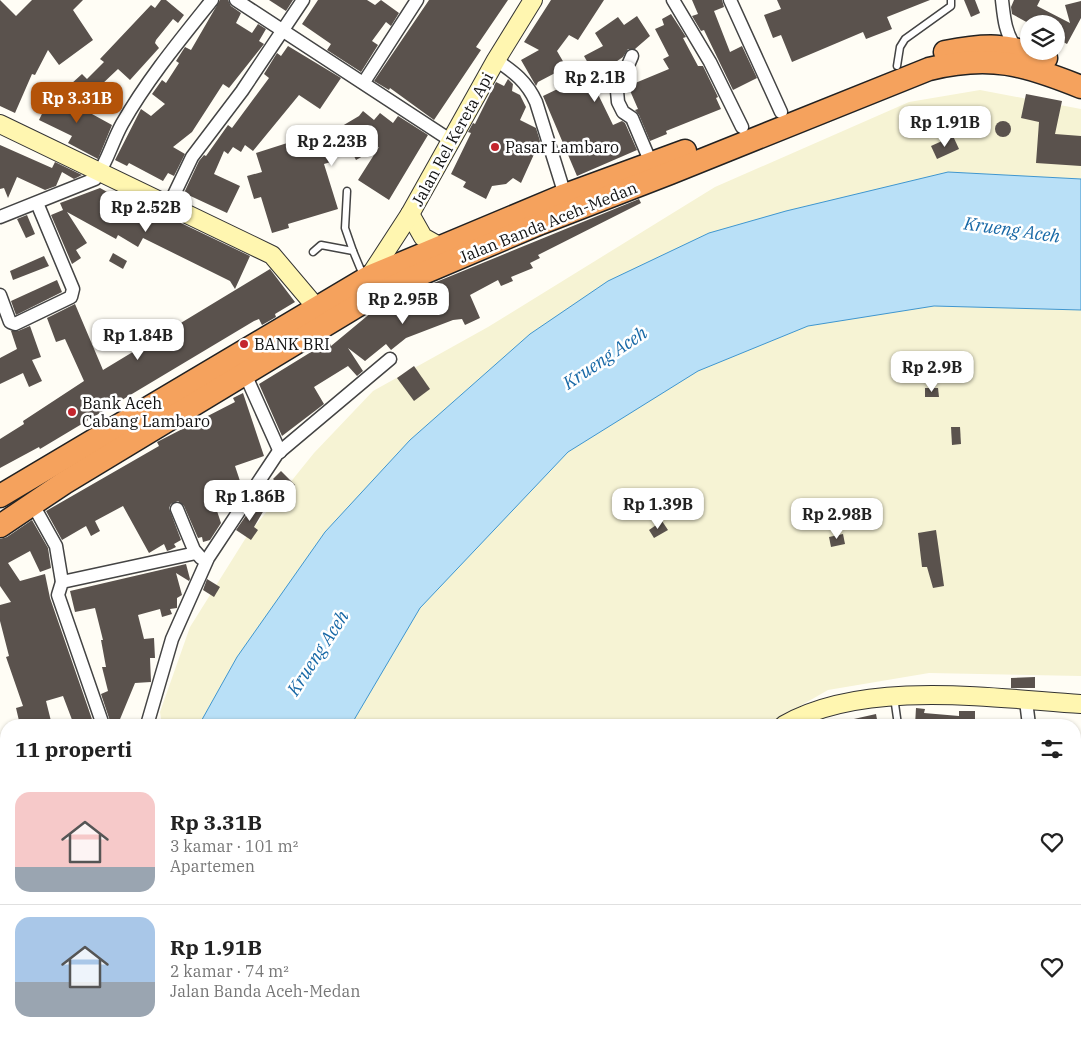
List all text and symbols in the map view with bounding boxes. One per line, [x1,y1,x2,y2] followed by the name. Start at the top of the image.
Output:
[1020,15,1065,60] map controls
[1020,15,1065,60] button: layers
[549,61,641,103] pin: Rp 2.1B
[565,67,625,87] text: Rp 2.1B
[407,69,497,209] street label: Jalan Rel Kereta Api
[25,82,129,124] pin: Rp 3.31B
[42,88,112,108] text: Rp 3.31B
[893,106,997,148] pin: Rp 1.91B
[910,112,980,132] text: Rp 1.91B
[280,124,384,167] pin: Rp 2.23B
[297,131,367,151] text: Rp 2.23B
[505,137,619,157] place label: Pasar Lambaro
[489,141,501,153] marker: Pasar Lambaro
[456,177,640,267] street label: Jalan Banda Aceh-Medan
[94,190,198,233] pin: Rp 2.52B
[111,197,181,217] text: Rp 2.52B
[961,211,1062,248] water label: Krueng Aceh
[351,282,455,325] pin: Rp 2.95B
[368,289,438,309] text: Rp 2.95B
[86,318,190,361] pin: Rp 1.84B
[557,321,651,395] water label: Krueng Aceh
[103,325,173,345] text: Rp 1.84B
[254,334,330,354] place label: BANK BRI
[238,338,250,350] marker: BANK BRI
[886,350,978,393] pin: Rp 2.9B
[902,357,962,377] text: Rp 2.9B
[82,393,210,431] place label: Bank Aceh Cabang Lambaro
[66,406,78,418] marker: Bank Aceh Cabang Lambaro
[198,480,302,522] pin: Rp 1.86B
[215,486,285,506] text: Rp 1.86B
[606,488,710,530] pin: Rp 1.39B
[623,494,693,514] text: Rp 1.39B
[785,498,889,540] pin: Rp 2.98B
[802,504,872,524] text: Rp 2.98B
[281,606,354,700] water label: Krueng Aceh
[15,735,132,763] text: 11 properti
[1038,735,1066,763] icon: filters
[170,808,262,836] text: Rp 3.31B
[55,812,115,872] icon: home
[1038,828,1066,856] icon: heart
[170,836,298,856] text: 3 kamar · 101 m²
[170,856,255,876] text: Apartemen
[170,933,262,961] text: Rp 1.91B
[55,937,115,997] icon: home
[1038,953,1066,981] icon: heart
[170,961,289,981] text: 2 kamar · 74 m²
[170,981,361,1001] text: Jalan Banda Aceh-Medan

